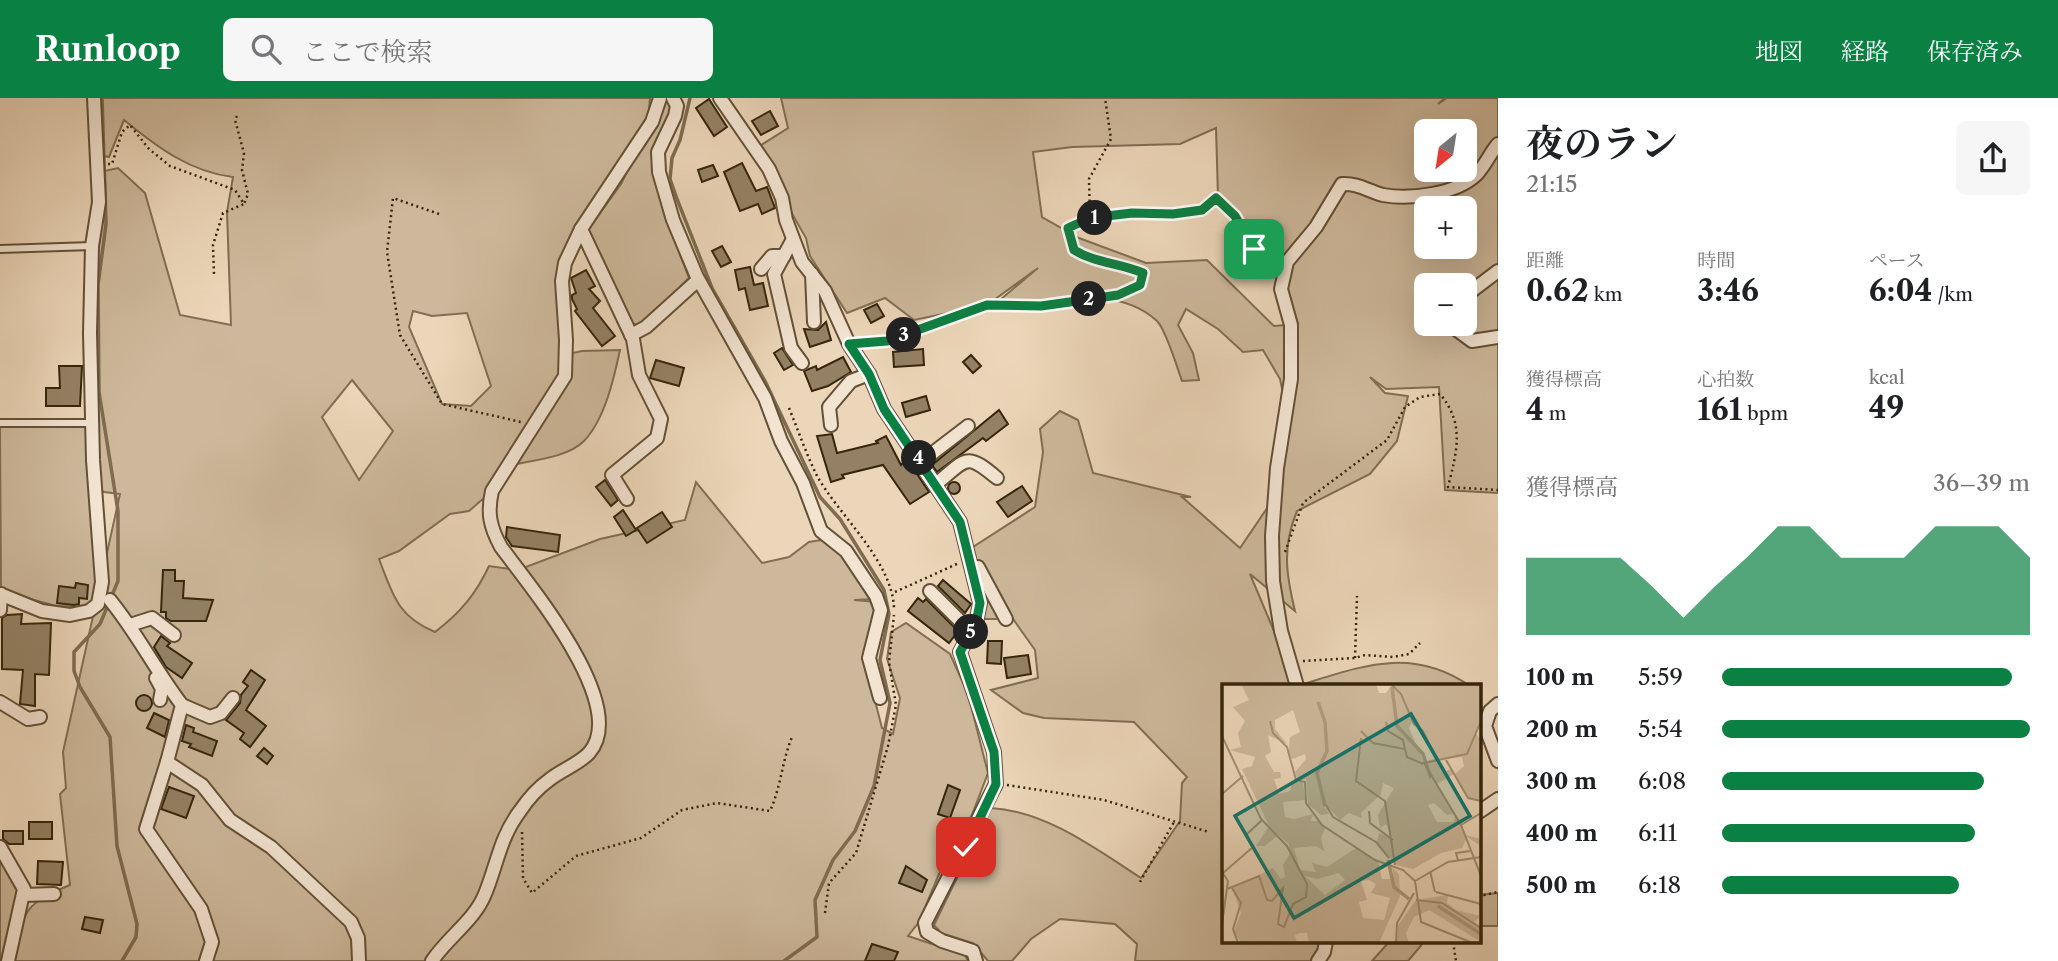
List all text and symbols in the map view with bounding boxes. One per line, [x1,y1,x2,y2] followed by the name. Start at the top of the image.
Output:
[223,18,713,81] search box
[35,29,181,70] text: Runloop
[247,30,285,68] icon: search
[303,36,433,68] text: ここで検索
[1755,37,1803,66] text: 地図
[1841,37,1889,66] text: 経路
[1927,37,2023,66] text: 保存済み
[1414,119,1477,182] north arrow
[1414,119,1477,336] map controls
[1526,120,1678,167] text: 夜のラン
[1956,121,2030,195] button: share
[1526,170,1578,198] text: 21:15
[1414,196,1477,259] button: +
[1078,200,1112,236] pin: 1
[1090,206,1099,229] text: 1
[1224,219,1284,279] pin
[1235,230,1273,268] icon: arrive
[1526,249,1564,272] text: 距離
[1697,249,1735,272] text: 時間
[1869,249,1925,272] text: ペース
[1526,272,1589,309] text: 0.62
[1697,272,1759,309] text: 3:46
[1869,272,1932,309] text: 6:04
[1414,273,1477,336] button: −
[1072,282,1106,316] pin: 2
[1589,283,1622,306] text: km
[1932,283,1973,306] text: /km
[1083,287,1094,310] text: 2
[886,317,922,352] pin: 3
[898,323,909,346] text: 3
[1869,366,1905,389] text: kcal
[1526,368,1602,391] text: 獲得標高
[1697,368,1754,391] text: 心拍数
[1869,389,1904,426] text: 49
[1526,391,1544,428] text: 4
[1697,391,1742,428] text: 161
[1544,402,1567,425] text: m
[1742,402,1788,425] text: bpm
[902,440,936,476] pin: 4
[913,446,924,469] text: 4
[1933,469,2030,497] text: 36–39 m
[1526,473,1618,501] text: 獲得標高
[954,614,988,650] pin: 5
[965,620,976,643] text: 5
[1526,663,1594,691] text: 100 m
[1638,663,1683,691] text: 5:59
[1222,684,1480,944] inset map
[1526,715,1598,743] text: 200 m
[1638,715,1683,743] text: 5:54
[1526,767,1597,795] text: 300 m
[1638,767,1686,795] text: 6:08
[936,817,996,877] pin
[1526,819,1598,847] text: 400 m
[1638,819,1677,847] text: 6:11
[947,828,985,866] icon: check
[1526,871,1597,899] text: 500 m
[1638,871,1681,899] text: 6:18

